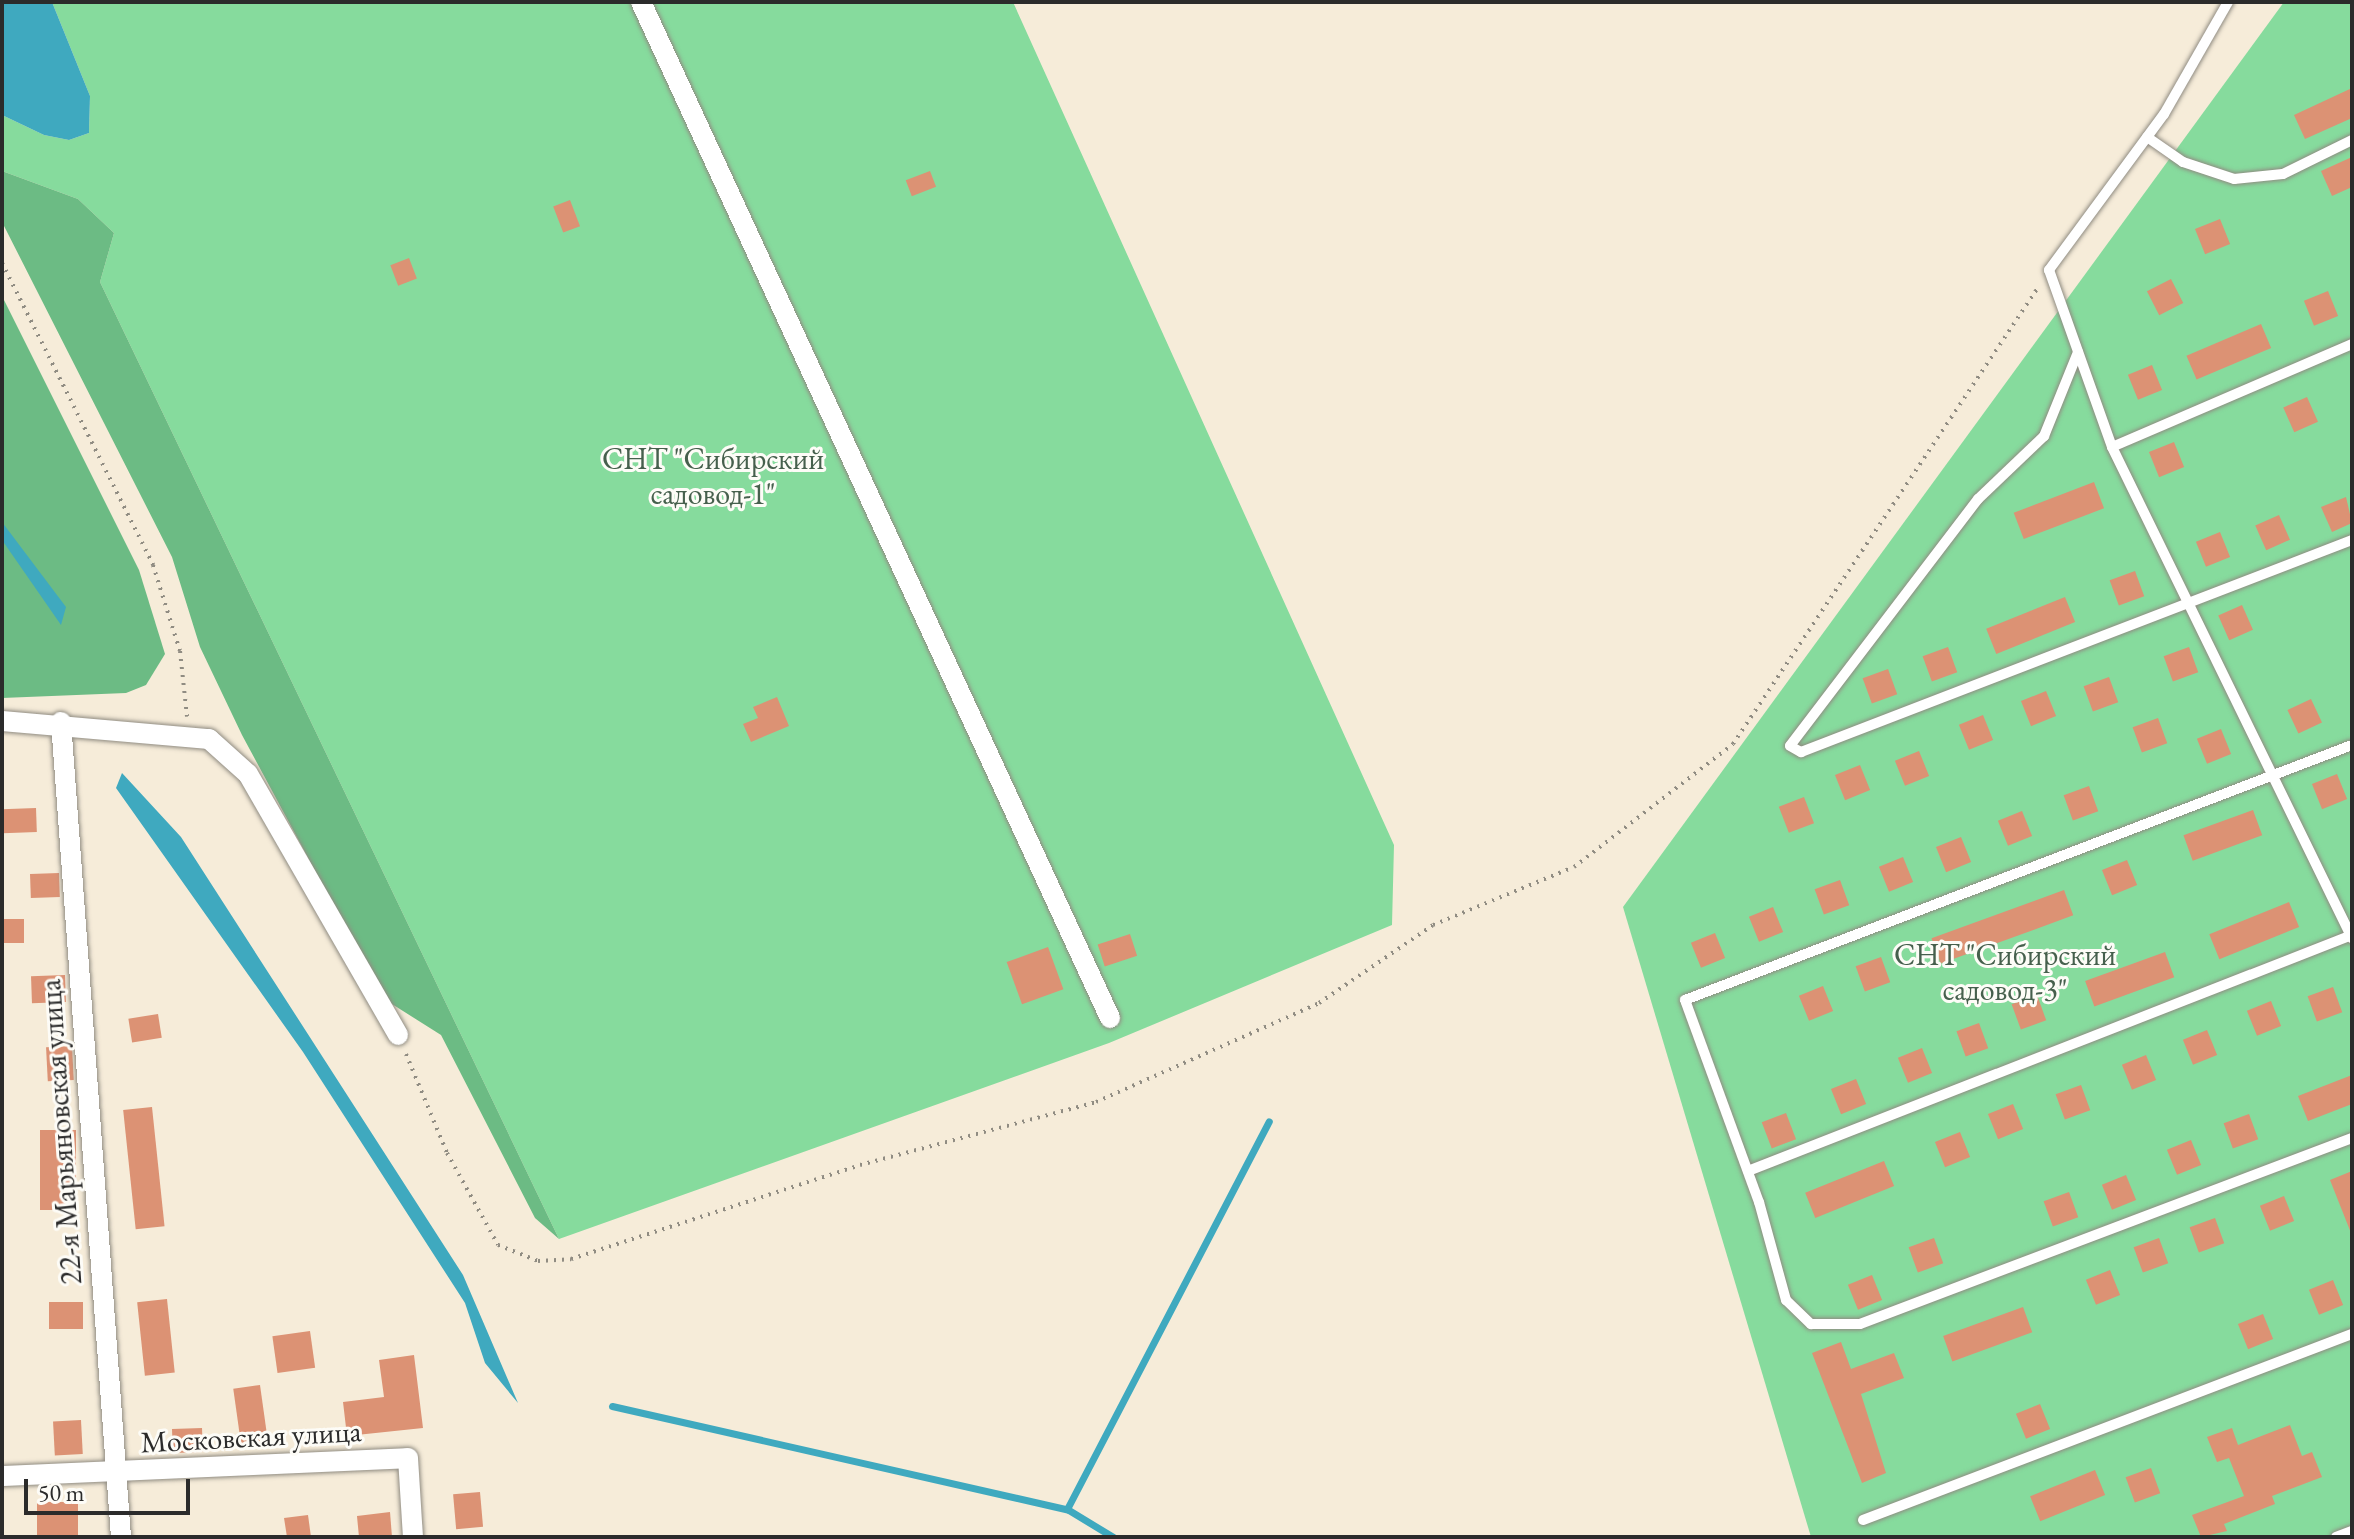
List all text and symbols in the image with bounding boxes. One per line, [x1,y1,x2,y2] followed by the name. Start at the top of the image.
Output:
[602,441,824,512] park label: СНТ "Сибирский садовод-1"
[1894,937,2116,1008] park label: СНТ "Сибирский садовод-3"
[32,978,90,1286] street label: 22-я Марьяновская улица
[139,1413,363,1461] street label: Московская улица
[28,1463,194,1513] scale bar
[38,1477,85,1508] text: 50 m

